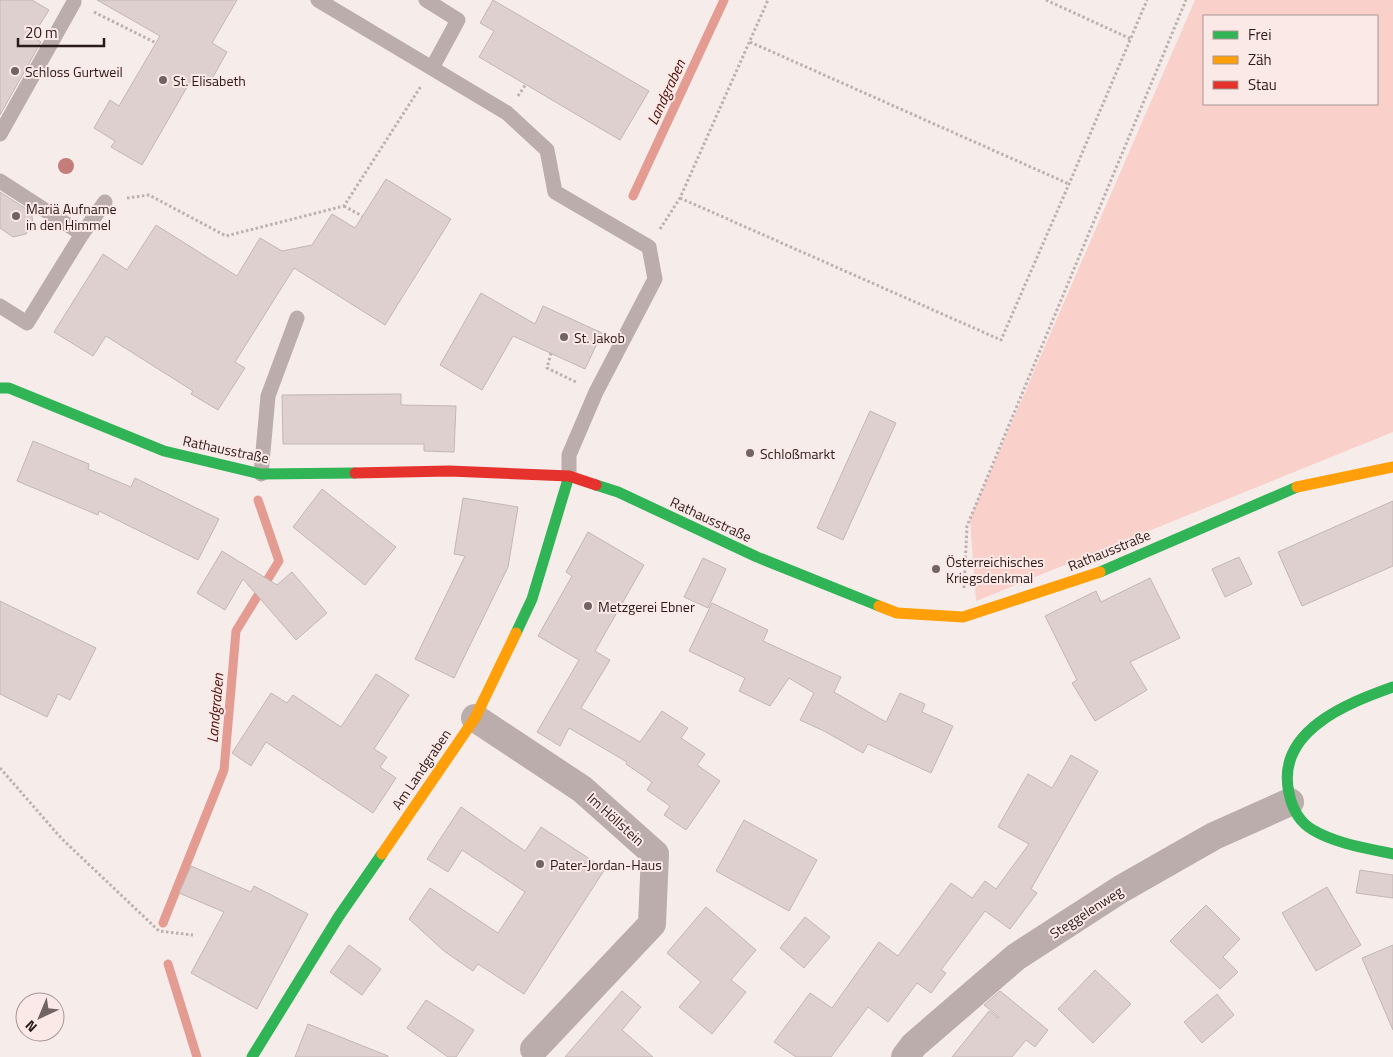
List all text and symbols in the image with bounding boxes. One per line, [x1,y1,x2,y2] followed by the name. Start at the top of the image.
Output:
[18,15,104,47] scale bar
[1203,15,1378,105] legend
[25,21,58,44] text: 20 m
[1248,23,1271,46] text: Frei
[1248,48,1272,71] text: Zäh
[641,55,691,128] water label: Landgraben
[25,61,123,82] place label: Schloss Gurtweil
[9,65,21,77] marker: Schloss Gurtweil
[173,70,246,91] place label: St. Elisabeth
[1248,73,1277,96] text: Stau
[157,74,169,86] marker: St. Elisabeth
[26,198,117,235] place label: Mariä Aufname in den Himmel
[10,210,22,222] marker: Mariä Aufname in den Himmel
[574,327,625,348] place label: St. Jakob
[558,331,570,343] marker: St. Jakob
[181,430,271,468] street label: Rathausstraße
[760,443,835,464] place label: Schloßmarkt
[744,447,756,459] marker: Schloßmarkt
[667,491,755,547] street label: Rathausstraße
[1065,524,1153,576] street label: Rathausstraße
[946,551,1044,588] place label: Österreichisches Kriegsdenkmal
[930,563,942,575] marker: Österreichisches Kriegsdenkmal
[598,596,695,617] place label: Metzgerei Ebner
[582,600,594,612] marker: Metzgerei Ebner
[201,672,230,744] water label: Landgraben
[386,725,456,813] street label: Am Landgraben
[583,788,649,850] street label: Im Höllstein
[550,854,662,875] place label: Pater-Jordan-Haus
[534,858,546,870] marker: Pater-Jordan-Haus
[1045,880,1127,944] street label: Steggelenweg
[15,992,65,1042] north arrow
[20,1016,41,1038] text: N

